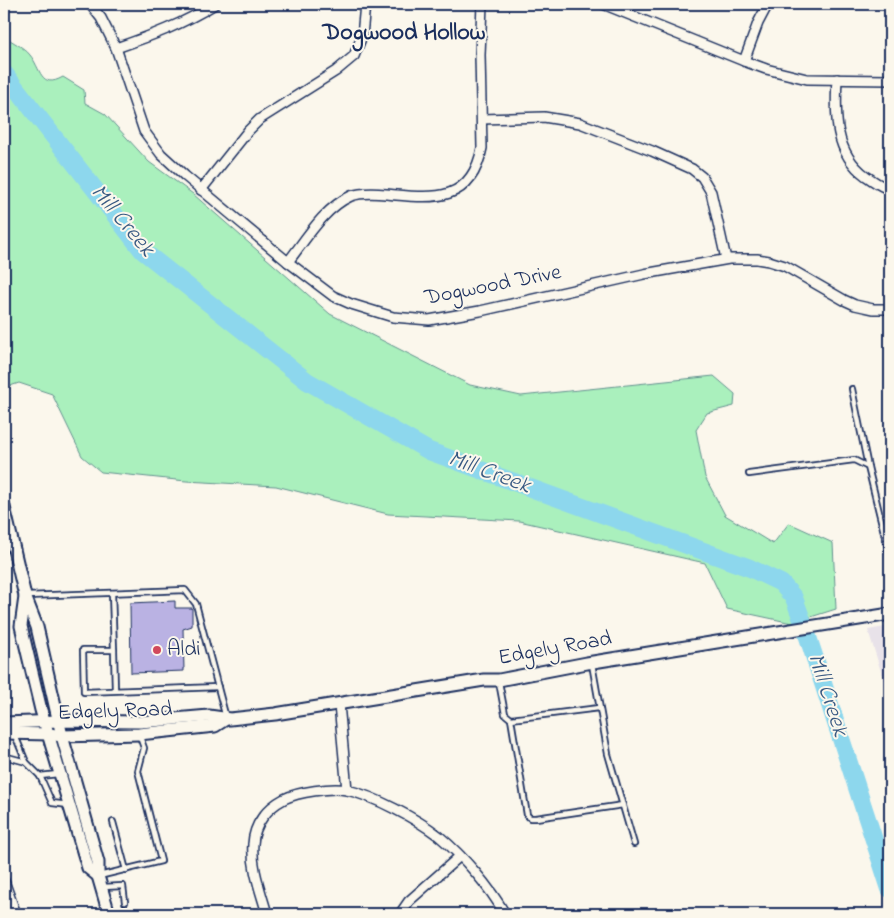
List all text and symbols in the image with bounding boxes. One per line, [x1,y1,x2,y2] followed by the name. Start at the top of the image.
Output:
[322,16,486,52] district label: Dogwood Hollow
[81,177,164,266] water label: Mill Creek
[421,257,564,316] street label: Dogwood Drive
[443,442,537,505] water label: Mill Creek
[496,623,614,676] street label: Edgely Road
[167,634,201,666] place label: Aldi
[151,644,163,656] marker: Aldi
[797,649,857,743] water label: Mill Creek
[57,694,173,731] street label: Edgely Road

